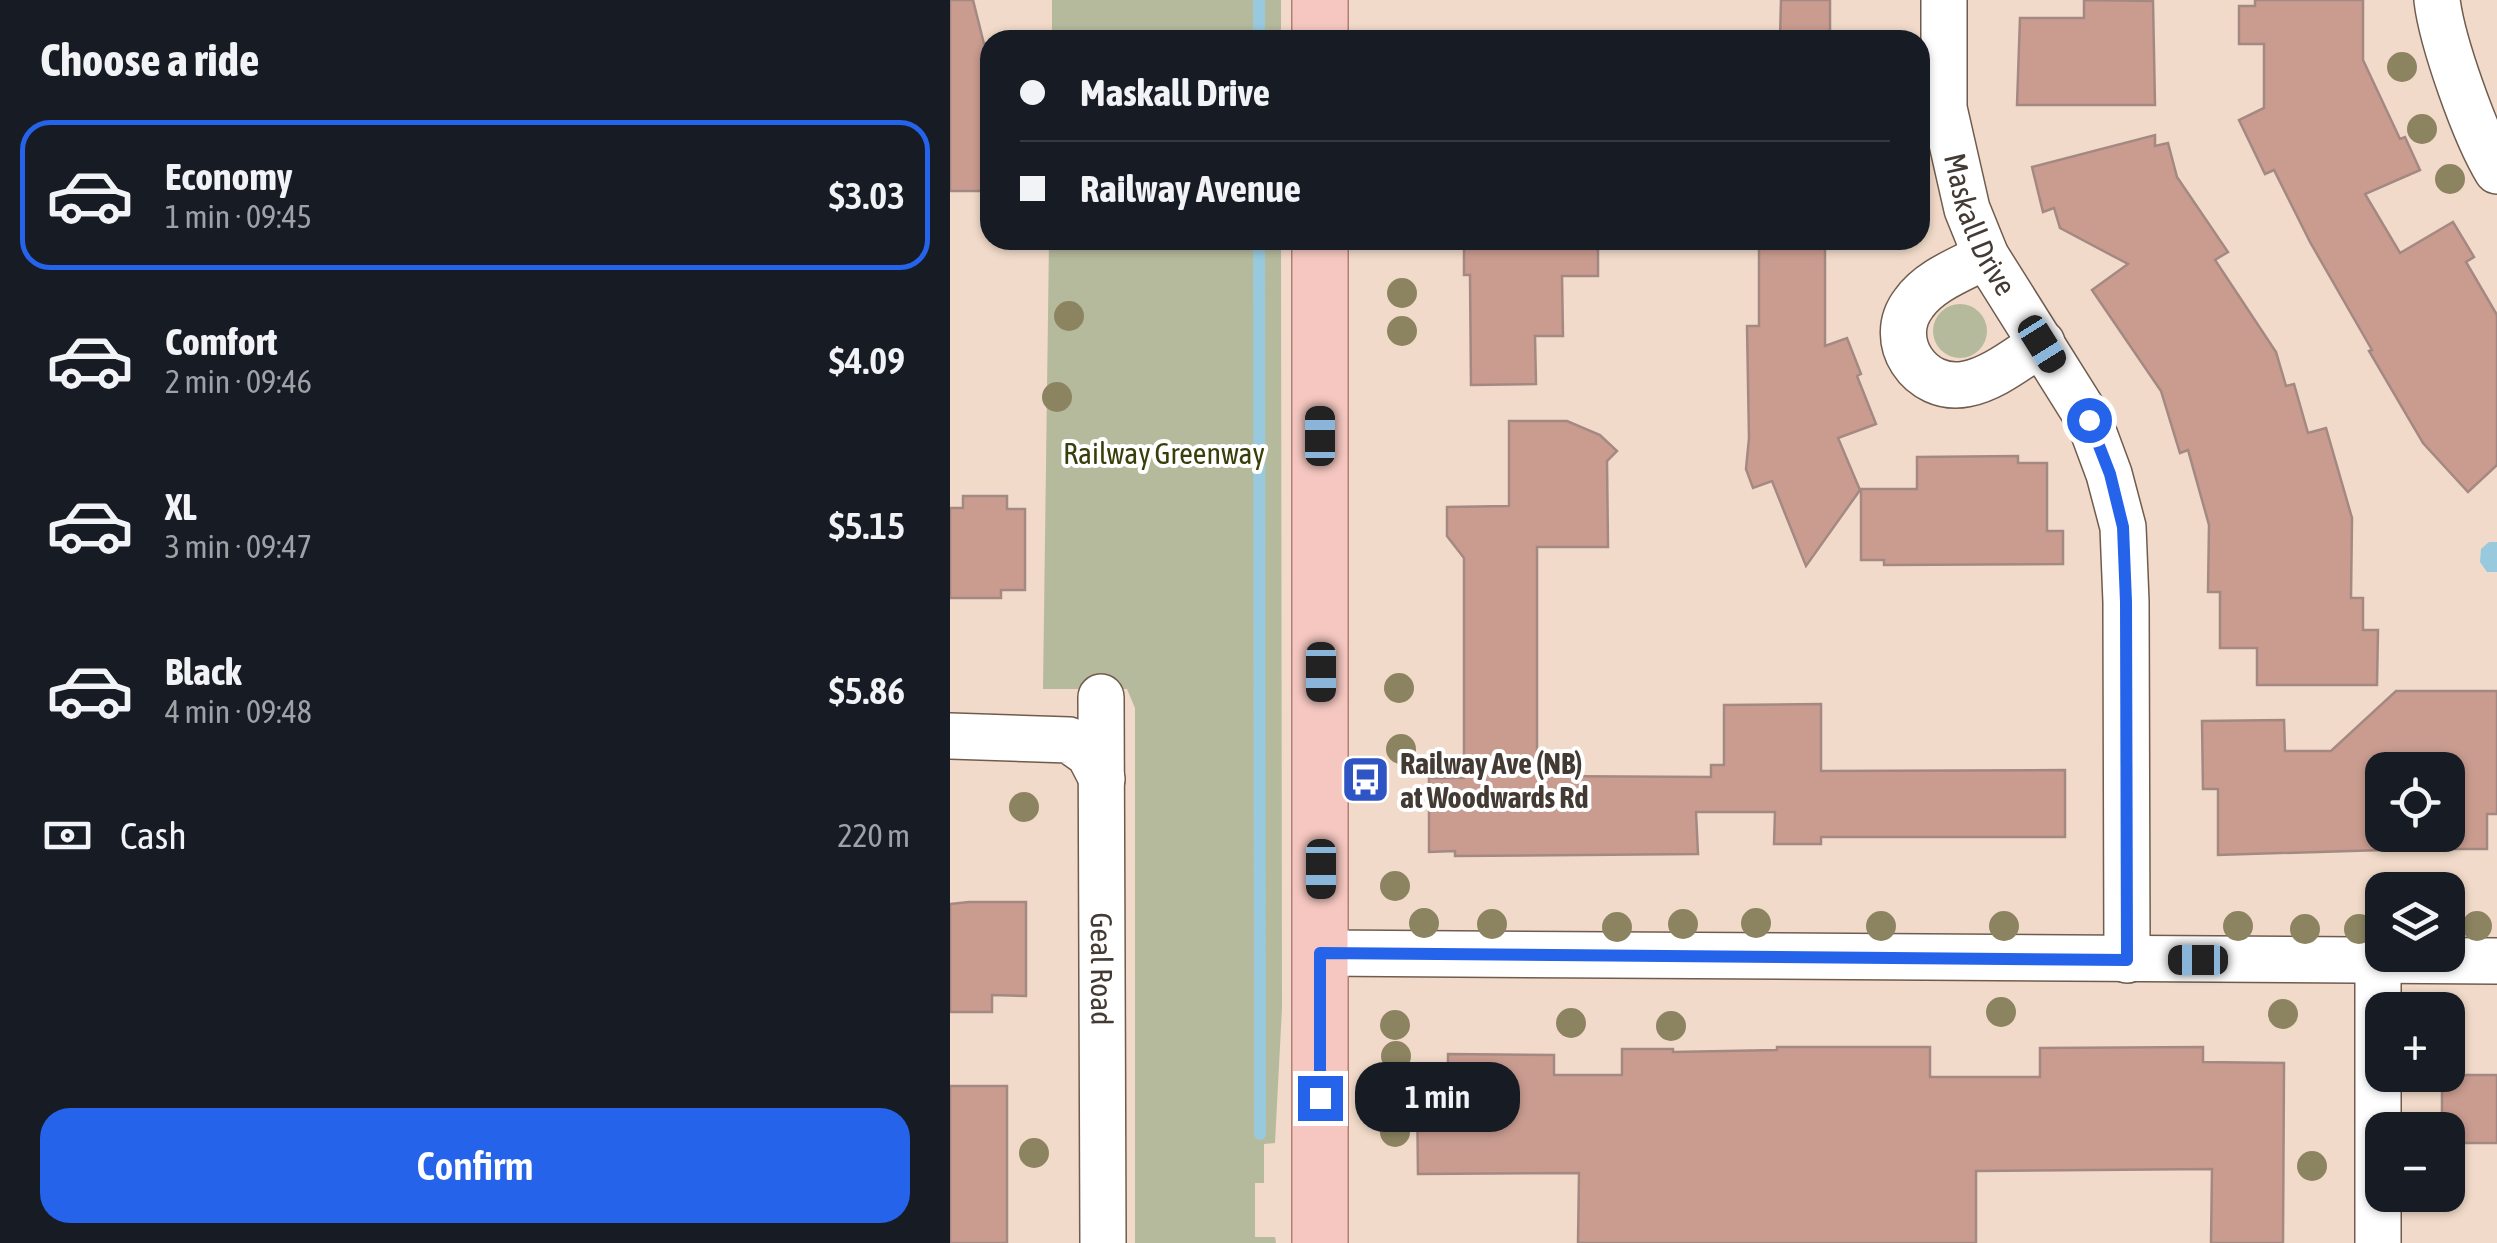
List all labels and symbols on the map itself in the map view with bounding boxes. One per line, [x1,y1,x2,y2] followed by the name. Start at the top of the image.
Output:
[1938,150,2023,301] street label: Maskall Drive
[2013,311,2071,377] car
[2067,398,2112,443] route start
[1305,406,1335,466] car
[1063,436,1265,470] park label: Railway Greenway
[1306,642,1336,702] car
[1400,746,1589,814] place label: Railway Ave (NB) at Woodwards Rd
[1339,754,1391,806] bus stop icon: Railway Ave (NB) at Woodwards Rd
[1306,839,1336,899] car
[1085,913,1119,1025] street label: Geal Road
[2168,945,2228,975] car
[1355,1063,1520,1133] callout: 1 min
[1298,1076,1343,1121] route end

